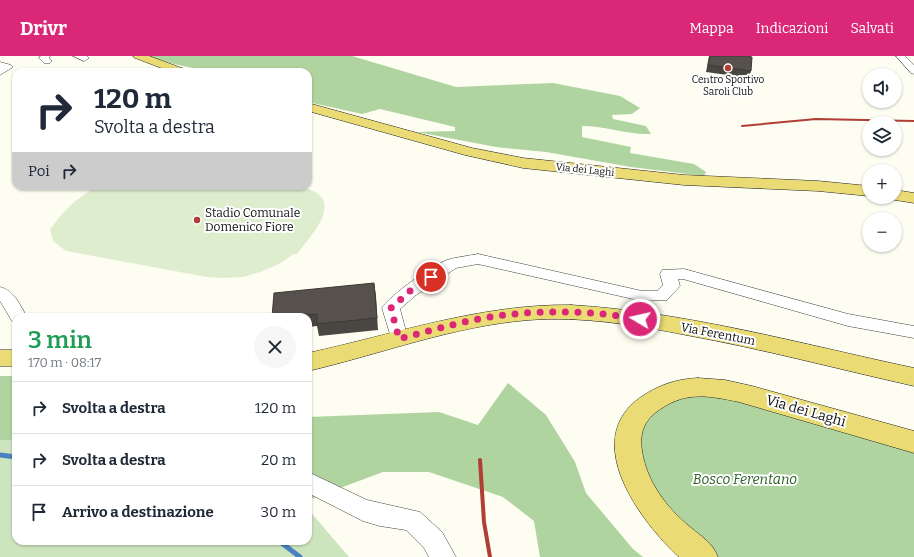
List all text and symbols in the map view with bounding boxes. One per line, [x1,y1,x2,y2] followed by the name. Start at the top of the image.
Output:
[20,17,67,40] text: Drivr
[689,20,734,37] text: Mappa
[756,20,828,37] text: Indicazioni
[850,20,894,37] text: Salvati
[723,63,733,73] marker: Centro Sportivo Saroli Club
[862,68,902,252] map controls
[862,68,902,108] button: sound
[692,74,765,98] place label: Centro Sportivo Saroli Club
[94,82,171,115] text: 120 m
[28,84,80,136] icon: right
[94,116,215,138] text: Svolta a destra
[862,116,902,156] button: layers
[58,160,80,182] icon: right
[555,161,615,179] street label: Via dei Laghi
[28,162,50,180] text: Poi
[862,164,902,204] button: +
[205,206,300,234] place label: Stadio Comunale Domenico Fiore
[862,212,902,252] button: −
[192,215,202,225] marker: Stadio Comunale Domenico Fiore
[414,260,448,294] pin
[420,266,442,288] icon: arrive
[619,298,661,340] position arrow
[680,320,757,348] street label: Via Ferentum
[28,326,92,354] text: 3 min
[254,326,296,368] button: close
[28,355,101,370] text: 170 m · 08:17
[764,392,848,430] street label: Via dei Laghi
[28,397,50,419] icon: right
[62,399,166,417] text: Svolta a destra
[255,399,296,417] text: 120 m
[28,449,50,471] icon: right
[62,451,166,469] text: Svolta a destra
[261,451,296,469] text: 20 m
[693,471,797,488] park label: Bosco Ferentano
[28,501,50,523] icon: arrive
[62,503,214,521] text: Arrivo a destinazione
[261,503,296,521] text: 30 m

